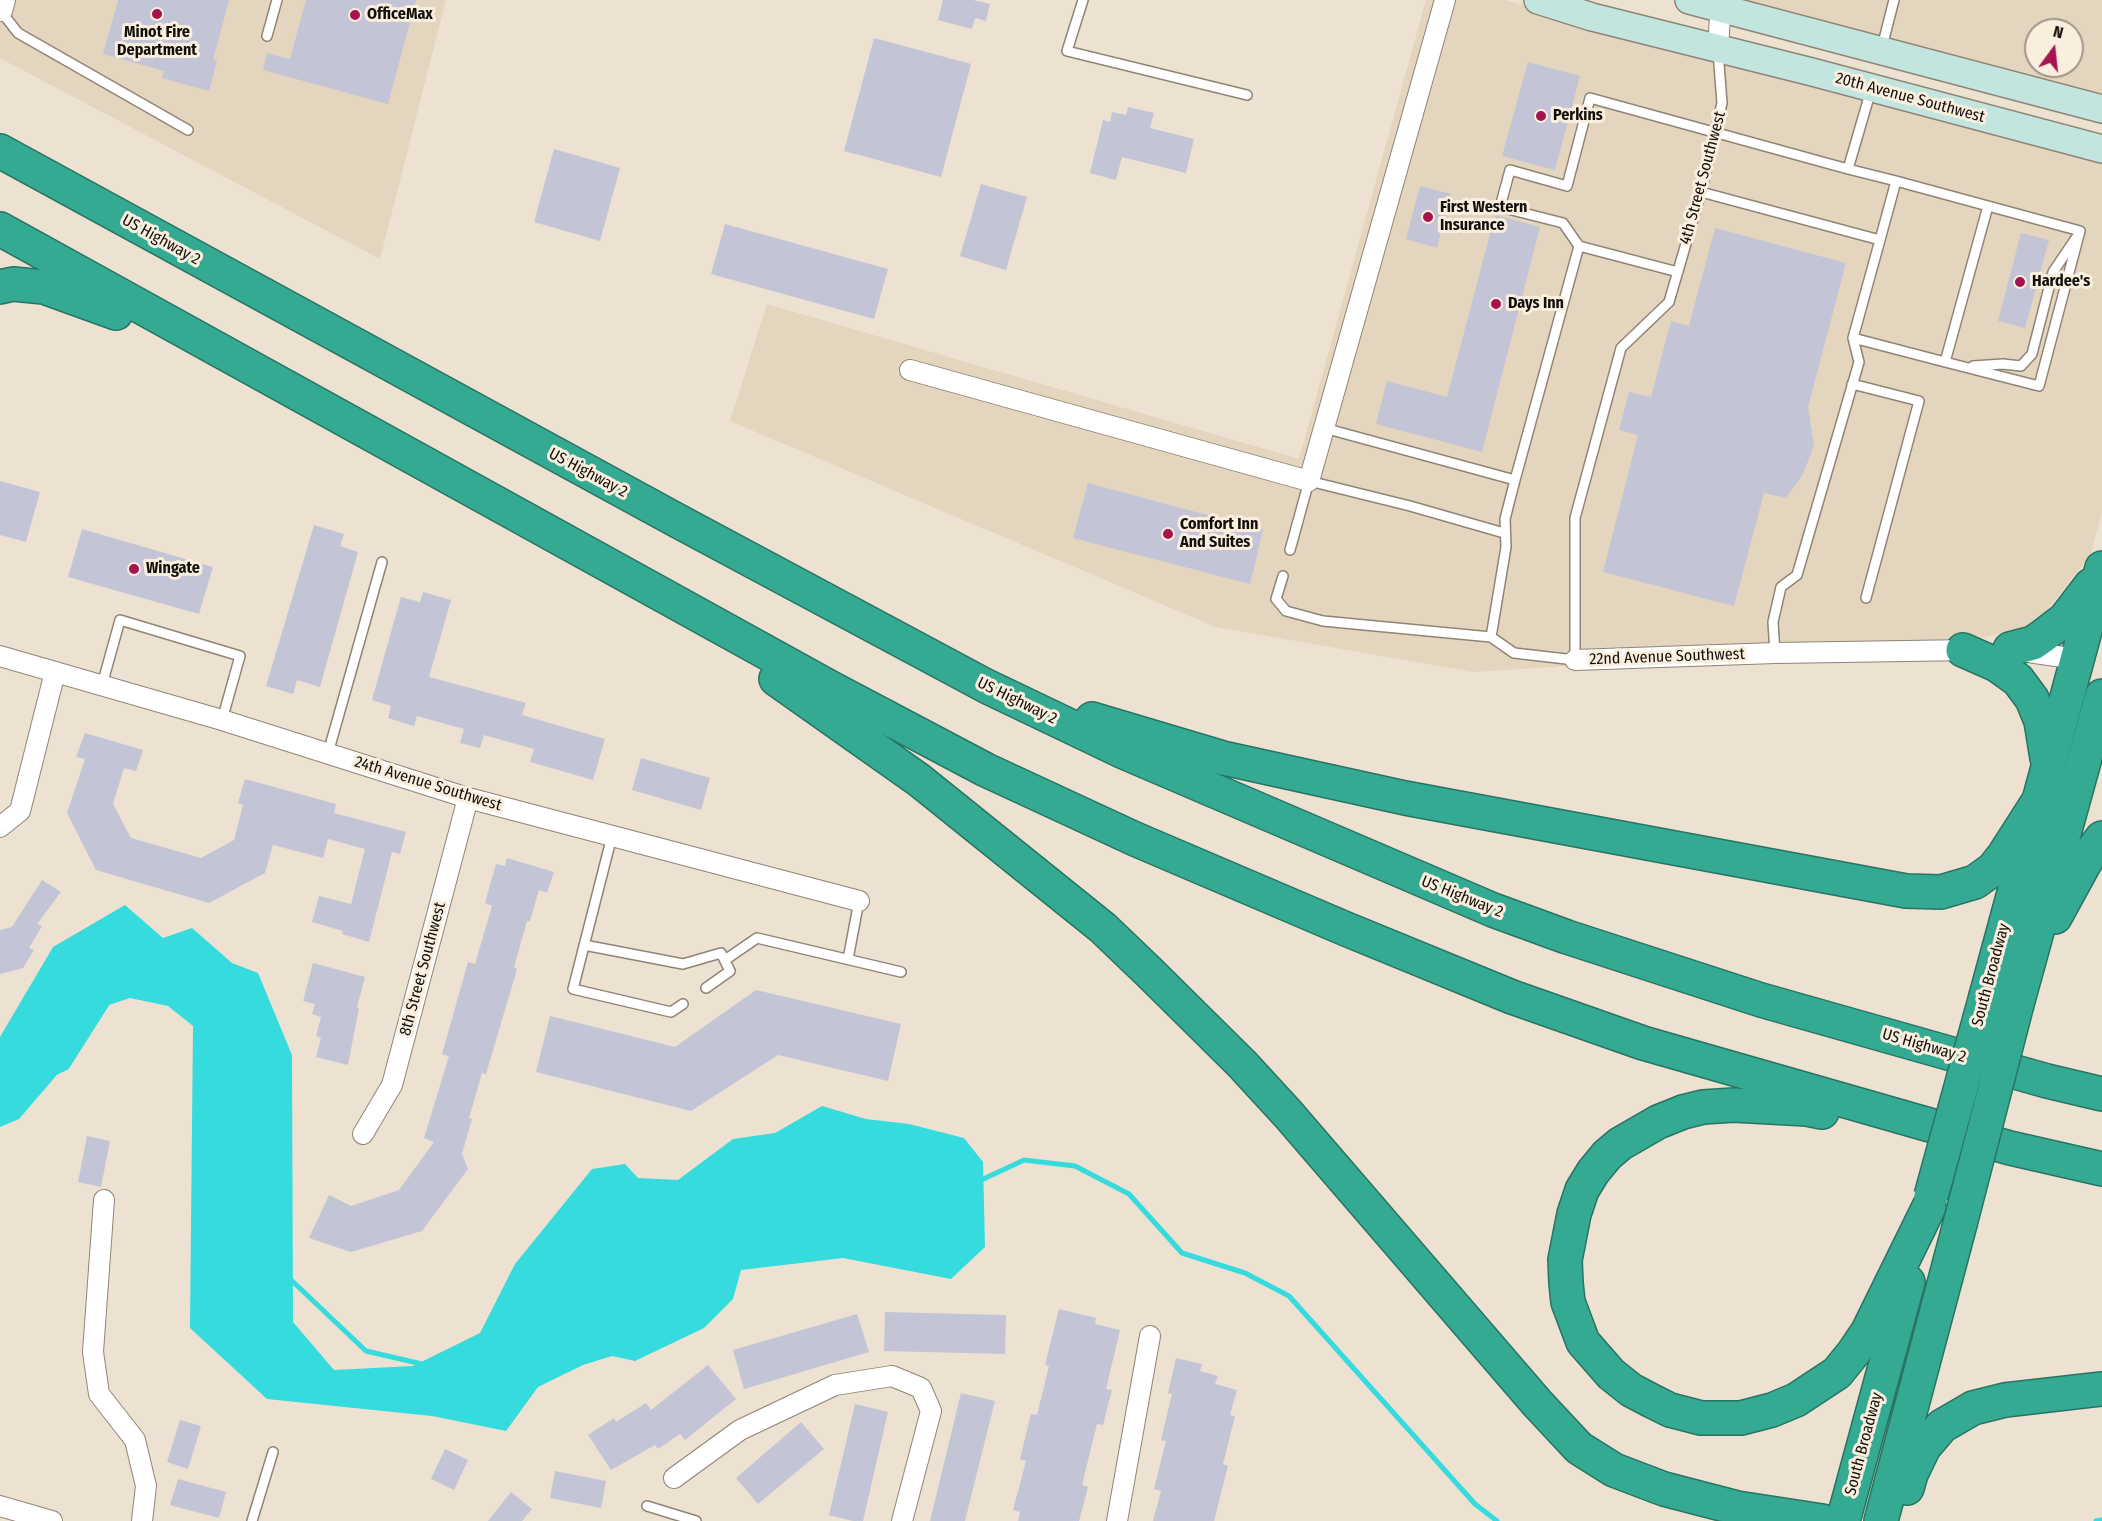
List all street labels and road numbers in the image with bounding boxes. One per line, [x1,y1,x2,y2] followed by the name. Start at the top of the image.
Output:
[1833,69,1987,127] street label: 20th Avenue Southwest
[1676,109,1730,247] street label: 4th Street Southwest
[119,211,203,269] street label: US Highway 2
[545,444,631,502] street label: US Highway 2
[1589,645,1745,669] street label: 22nd Avenue Southwest
[974,673,1060,729] street label: US Highway 2
[352,753,504,815] street label: 24th Avenue Southwest
[1418,872,1506,922] street label: US Highway 2
[396,900,450,1038] street label: 8th Street Southwest
[1968,921,2014,1029] street label: South Broadway
[1880,1025,1968,1067] street label: US Highway 2
[1841,1390,1887,1498] street label: South Broadway

